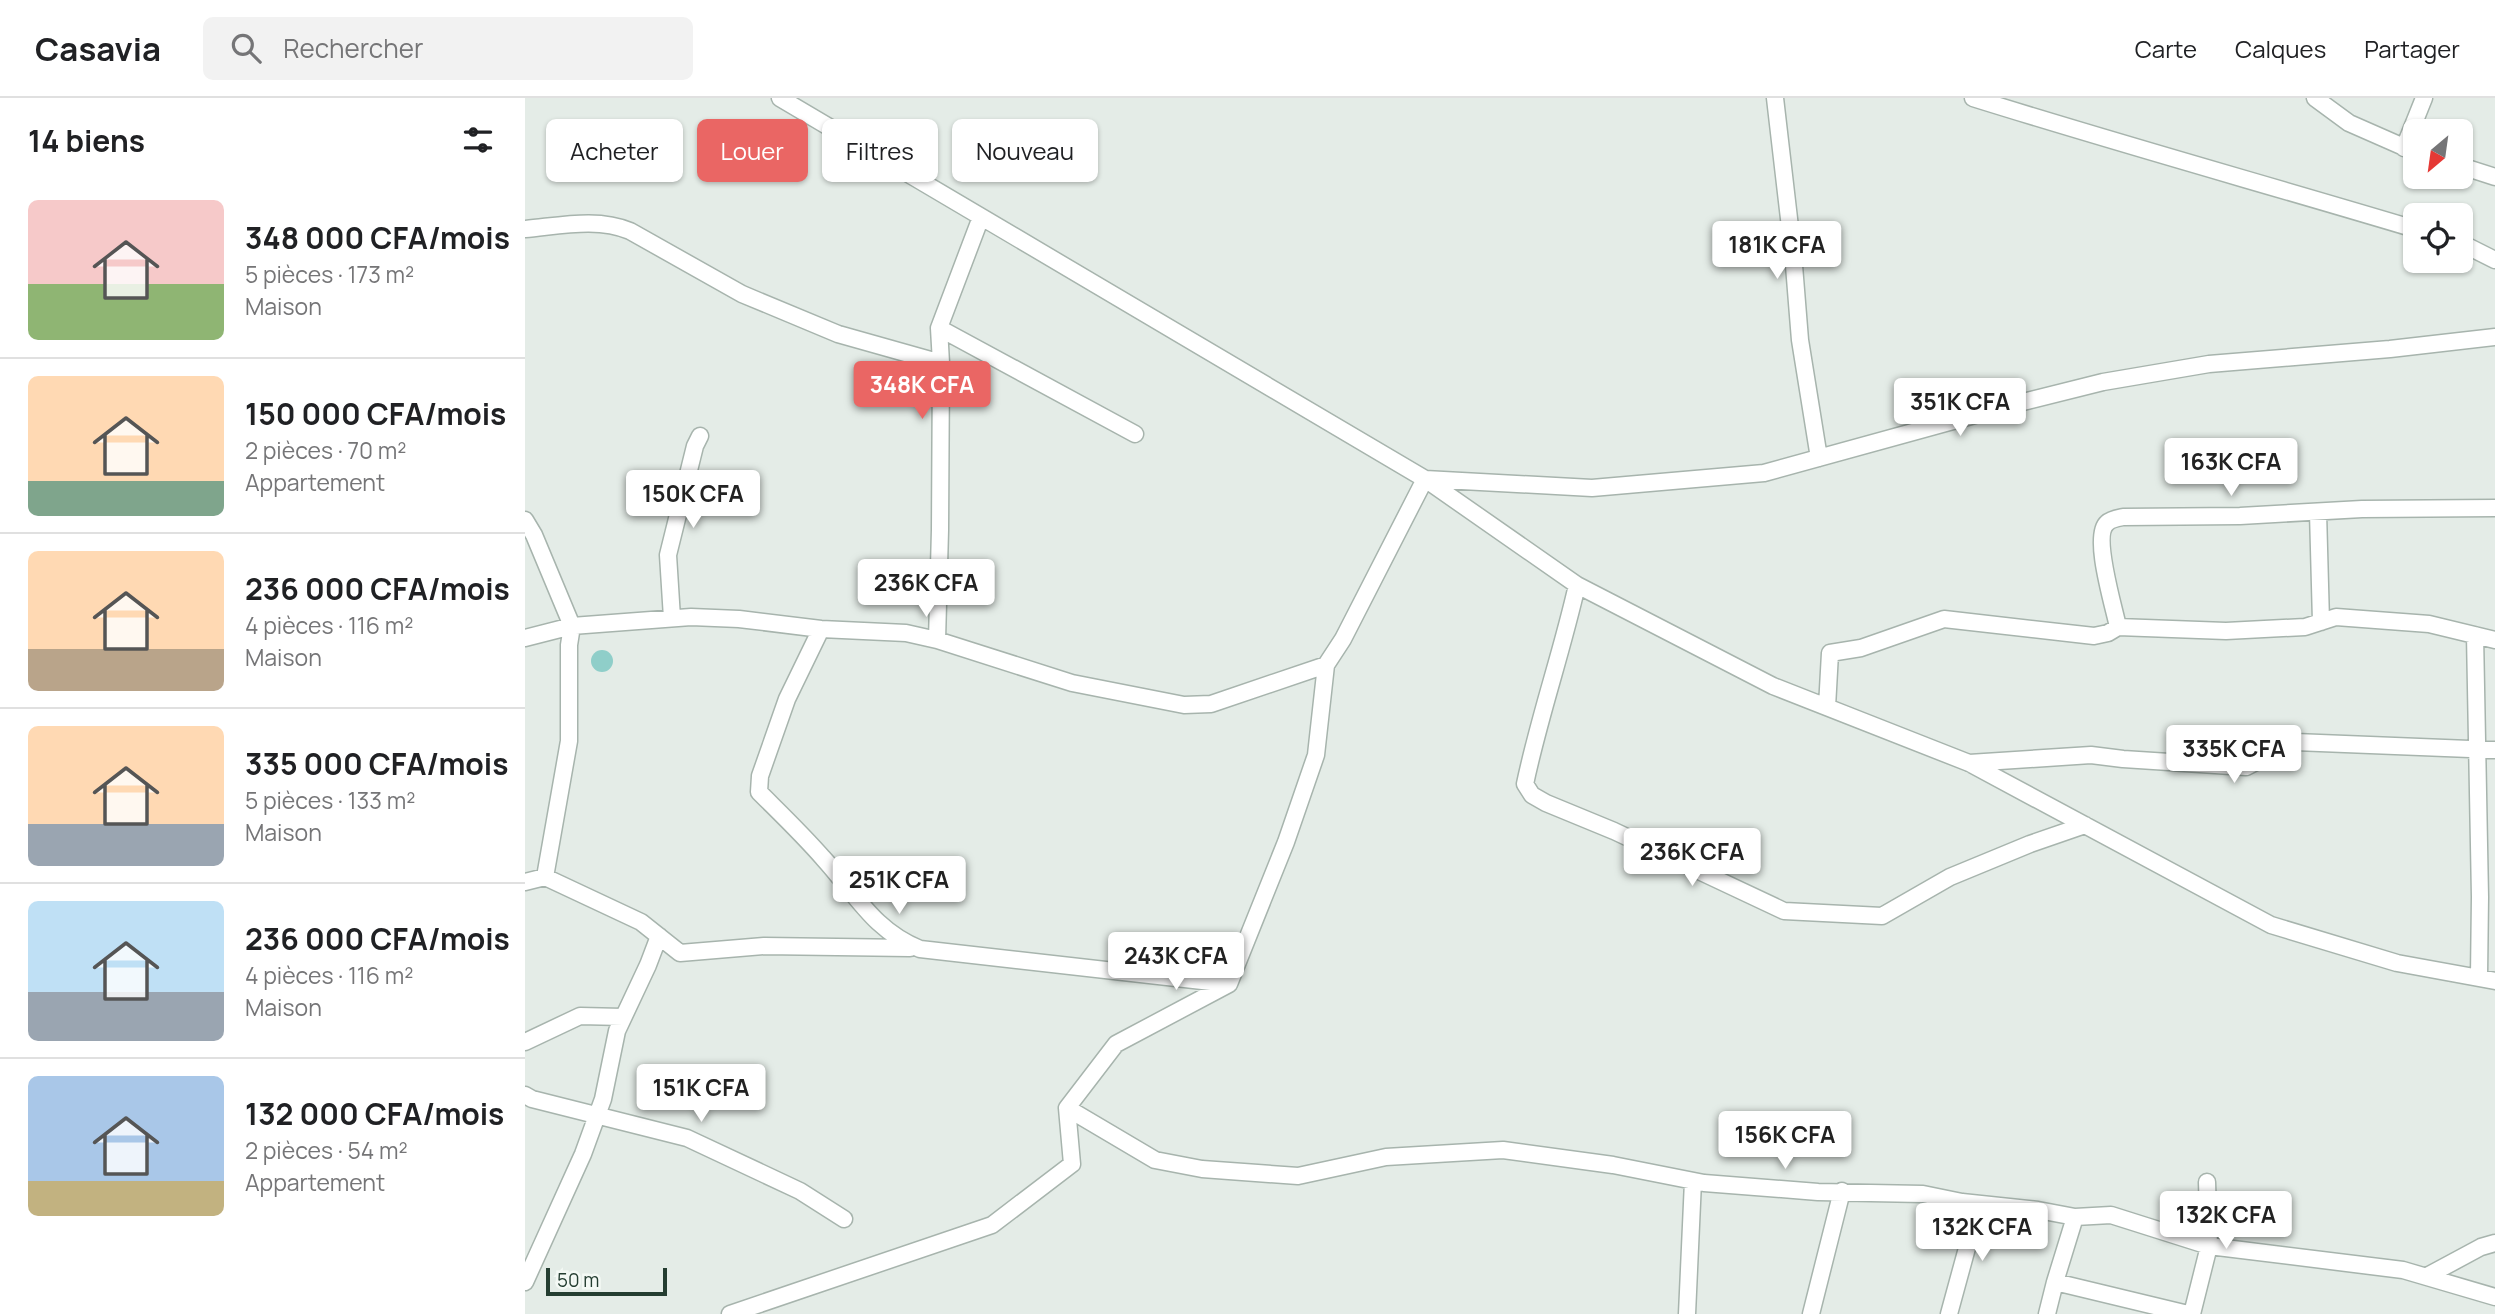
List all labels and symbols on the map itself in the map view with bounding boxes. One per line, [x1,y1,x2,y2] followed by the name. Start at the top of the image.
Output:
[2403,119,2473,189] north arrow
[1705,222,1849,281] pin: 181K CFA
[850,362,994,421] pin: 348K CFA
[1888,378,2032,438] pin: 351K CFA
[2159,438,2303,498] pin: 163K CFA
[621,470,765,530] pin: 150K CFA
[854,560,998,619] pin: 236K CFA
[2162,726,2306,785] pin: 335K CFA
[1620,828,1764,888] pin: 236K CFA
[827,856,971,916] pin: 251K CFA
[1104,932,1248,992] pin: 243K CFA
[629,1065,773,1124] pin: 151K CFA
[1713,1112,1857,1171] pin: 156K CFA
[2154,1192,2298,1251] pin: 132K CFA
[1910,1204,2054,1263] pin: 132K CFA
[546,1265,667,1297] scale bar

